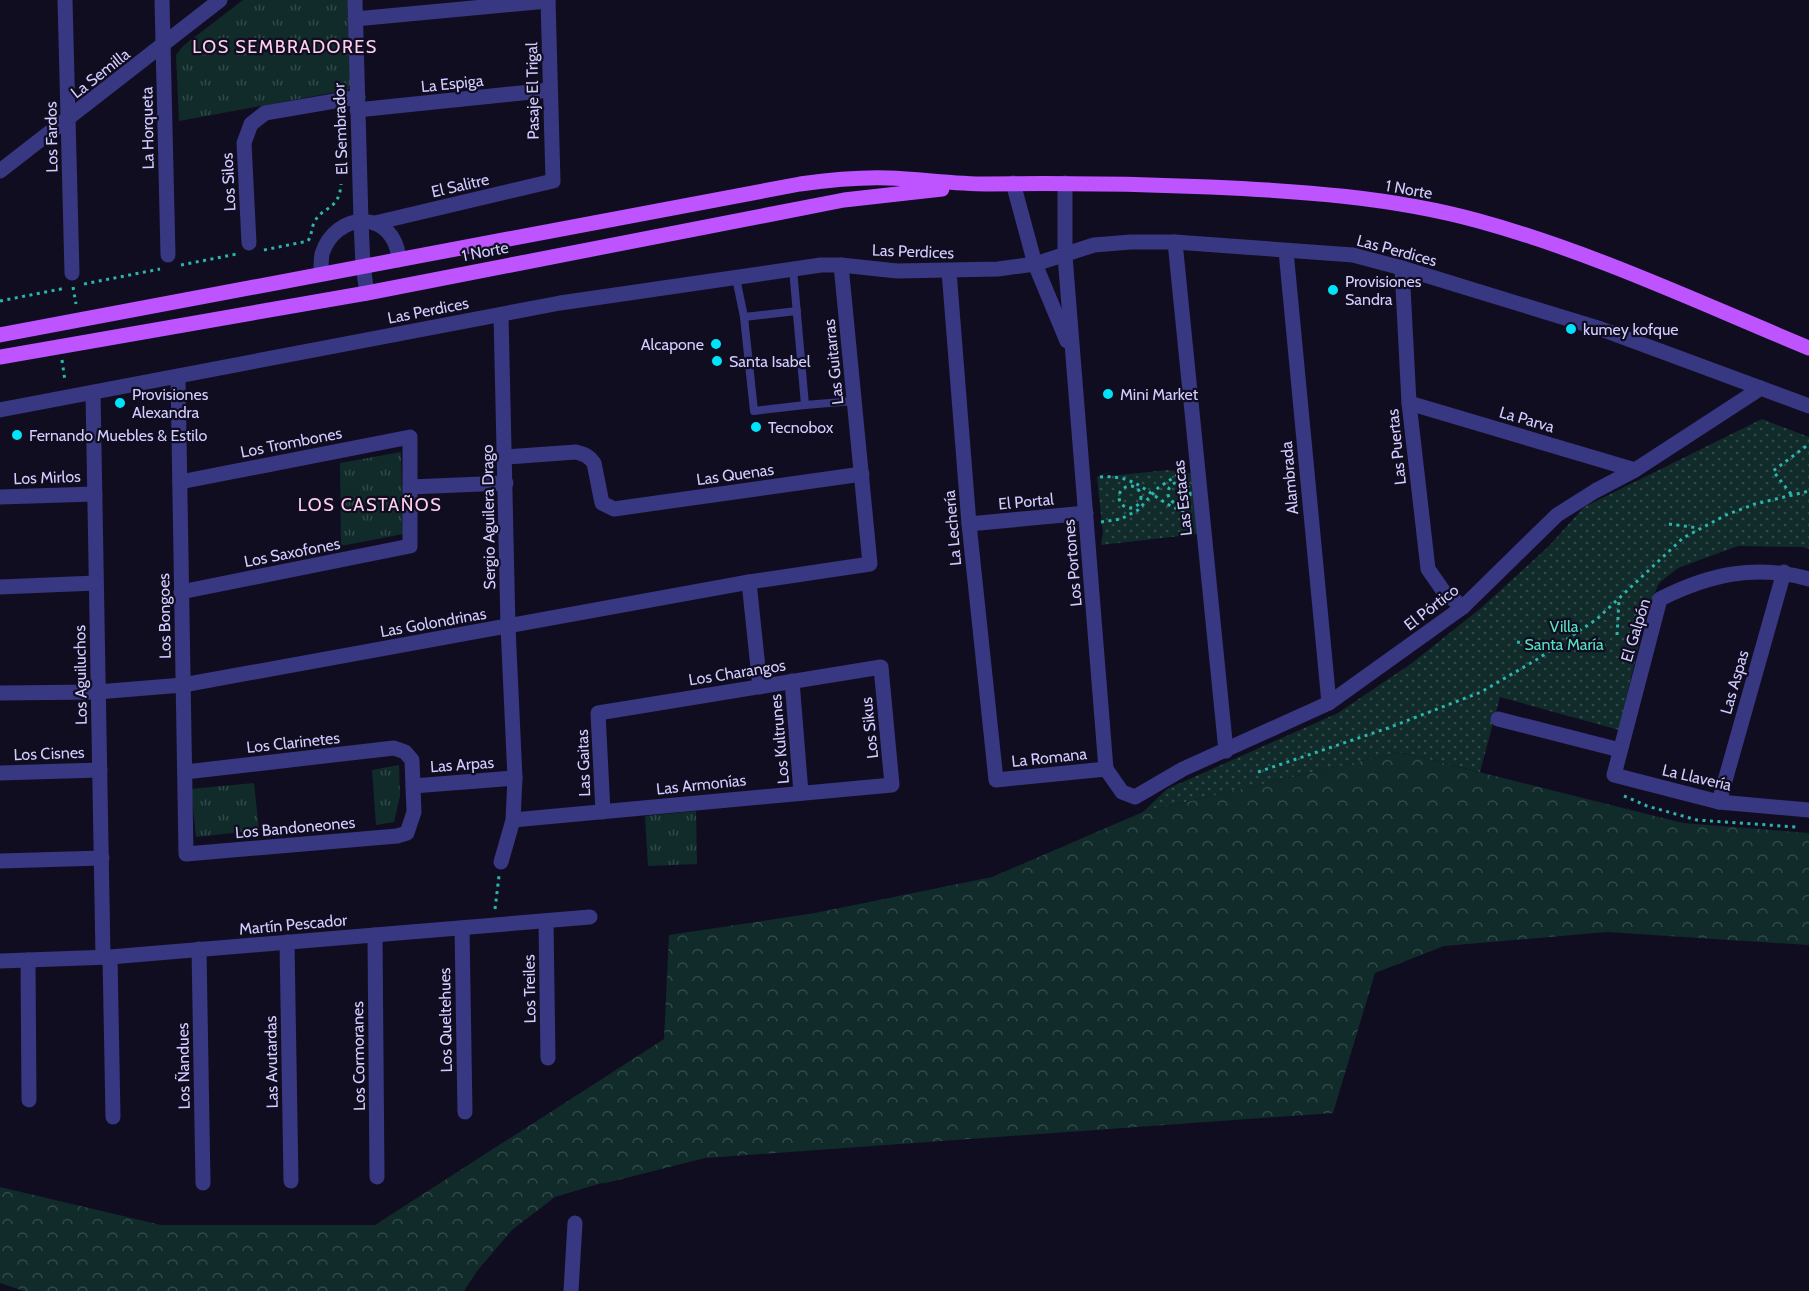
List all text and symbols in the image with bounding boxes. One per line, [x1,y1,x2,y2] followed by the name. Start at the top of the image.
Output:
[192,36,378,58] district label: LOS SEMBRADORES
[522,42,543,140] street label: Pasaje El Trigal
[67,44,134,102] street label: La Semilla
[420,71,485,96] street label: La Espiga
[329,82,352,175] street label: El Sembrador
[137,86,158,169] street label: La Horqueta
[41,101,62,173] street label: Los Fardos
[217,152,240,212] street label: Los Silos
[429,170,491,201] street label: El Salitre
[1384,176,1434,203] street label: 1 Norte
[1355,231,1439,270] street label: Las Perdices
[460,238,510,265] street label: 1 Norte
[872,241,955,262] street label: Las Perdices
[1345,272,1422,309] place label: Provisiones Sandra
[1326,283,1340,297] marker: Provisiones Sandra
[386,293,471,328] street label: Las Perdices
[820,318,847,406] street label: Las Guitarras
[1583,320,1679,339] place label: kumey kofque
[1564,322,1578,336] marker: kumey kofque
[641,335,704,354] place label: Alcapone
[709,337,723,351] marker: Alcapone
[729,352,811,371] place label: Santa Isabel
[710,354,724,368] marker: Santa Isabel
[132,385,209,422] place label: Provisiones Alexandra
[1120,385,1199,404] place label: Mini Market
[1101,387,1115,401] marker: Mini Market
[113,396,127,410] marker: Provisiones Alexandra
[1497,403,1557,436] street label: La Parva
[1383,408,1410,486] street label: Las Puertas
[768,418,834,437] place label: Tecnobox
[749,420,763,434] marker: Tecnobox
[239,423,344,462] street label: Los Trombones
[29,426,207,445] place label: Fernando Muebles & Estilo
[10,428,24,442] marker: Fernando Muebles & Estilo
[1277,440,1302,515] street label: Alambrada
[478,444,499,590] street label: Sergio Aguilera Drago
[1169,459,1196,537] street label: Las Estacas
[695,460,775,489] street label: Las Quenas
[13,467,81,488] street label: Los Mirlos
[940,489,965,566] street label: La Lechería
[997,490,1055,513] street label: El Portal
[298,494,442,516] district label: LOS CASTAÑOS
[1059,518,1086,607] street label: Los Portones
[242,534,342,571] street label: Los Saxofones
[154,573,175,659] street label: Los Bongoes
[1400,580,1462,635] street label: El Pórtico
[1617,596,1654,664] street label: El Galpón
[379,604,488,641] street label: Las Golondrinas
[1524,617,1604,654] park label: Villa Santa María
[70,625,91,725] street label: Los Aguiluchos
[1716,648,1753,716] street label: Las Aspas
[687,655,787,690] street label: Los Charangos
[766,693,793,785] street label: Los Kultrunes
[857,696,882,760] street label: Los Sikus
[245,728,341,757] street label: Los Clarinetes
[573,729,594,797] street label: Las Gaitas
[13,743,85,764] street label: Los Cisnes
[1010,744,1088,771] street label: La Romana
[429,753,495,776] street label: Las Arpas
[1660,760,1734,795] street label: La Llavería
[655,770,747,799] street label: Las Armonías
[234,813,356,842] street label: Los Bandoneones
[238,910,349,939] street label: Martín Pescador
[519,954,540,1024] street label: Los Treiles
[435,967,456,1073] street label: Los Queltehues
[348,1001,369,1111] street label: Los Cormoranes
[261,1015,282,1108] street label: Las Avutardas
[173,1022,194,1109] street label: Los Ñandues

